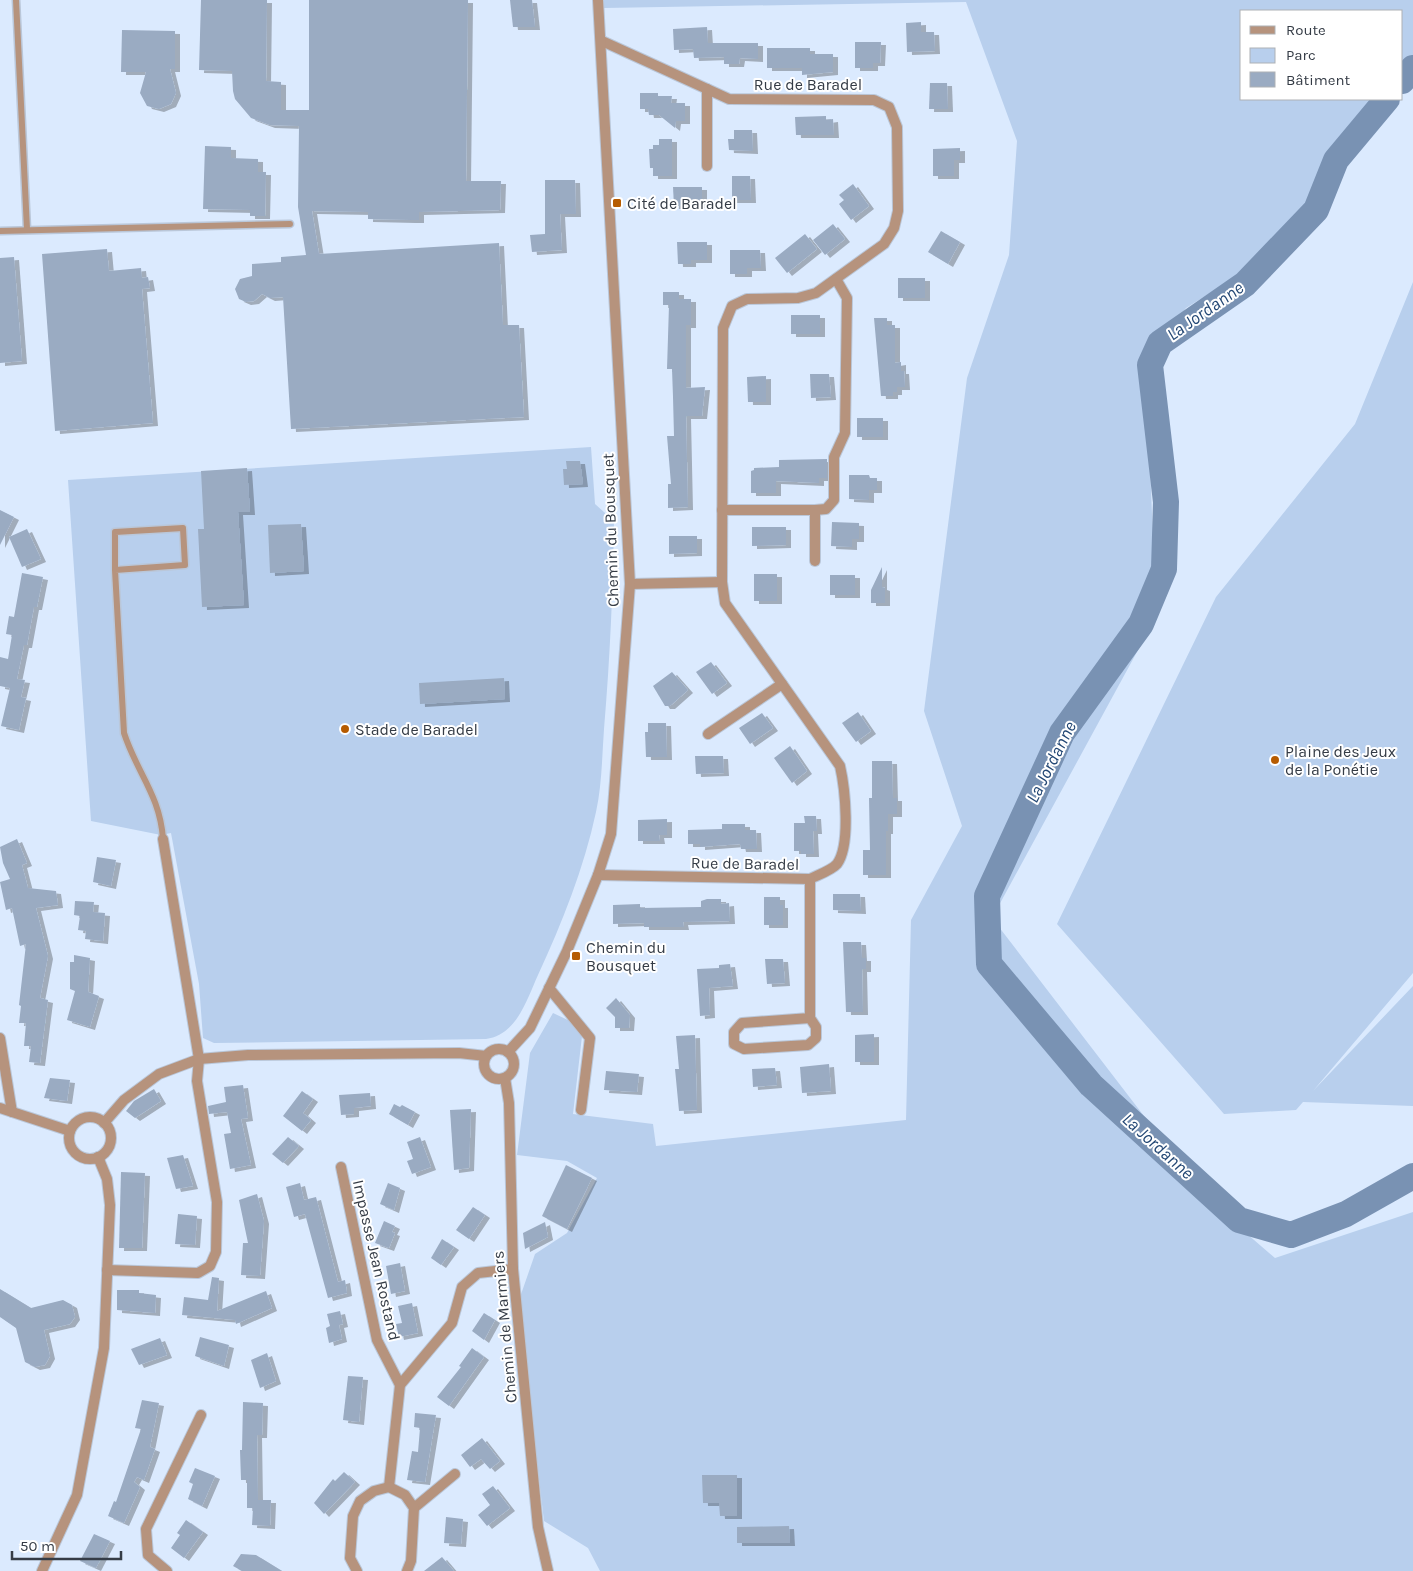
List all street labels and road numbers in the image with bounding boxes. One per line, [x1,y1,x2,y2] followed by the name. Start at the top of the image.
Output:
[754,75,862,94] street label: Rue de Baradel
[598,453,623,607] street label: Chemin du Bousquet
[691,853,799,874] street label: Rue de Baradel
[349,1178,404,1342] street label: Impasse Jean Rostand
[488,1250,521,1404] street label: Chemin de Marmiers

